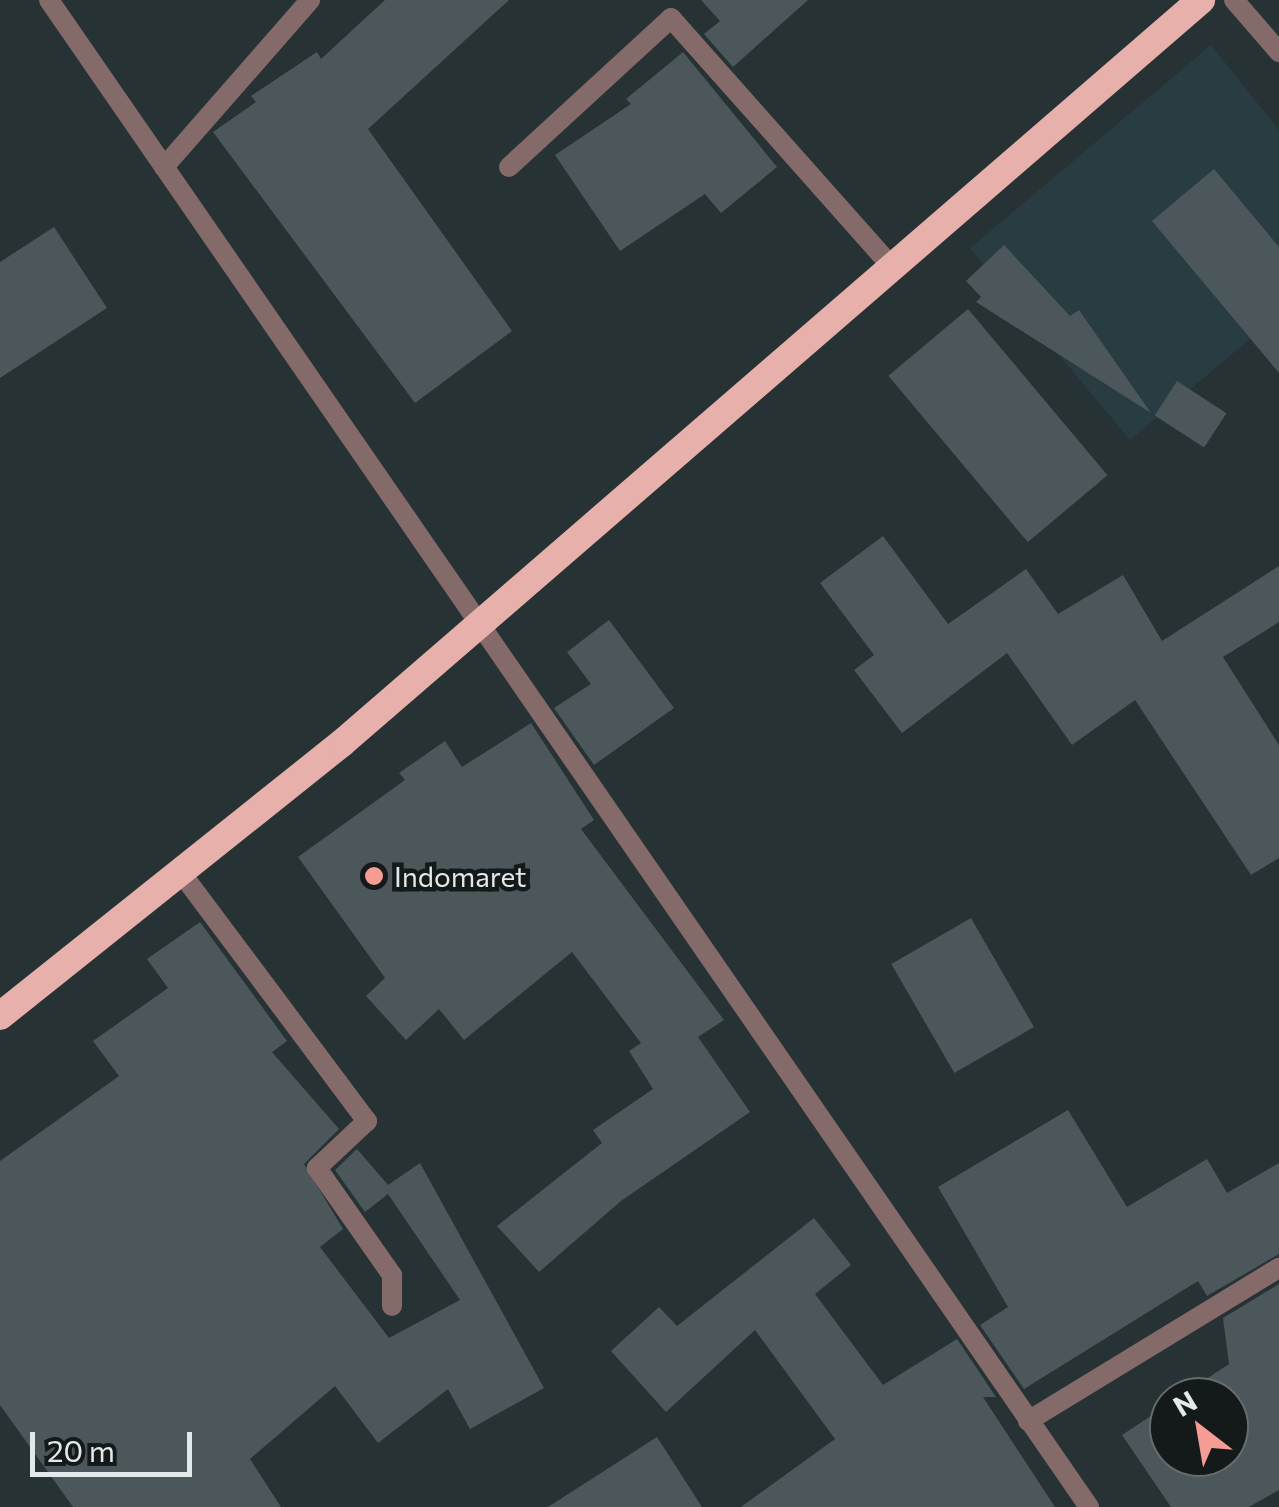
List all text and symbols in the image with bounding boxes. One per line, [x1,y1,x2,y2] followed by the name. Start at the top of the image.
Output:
[394,859,527,893] place label: Indomaret
[363,865,385,887] marker: Indomaret
[1149,1377,1249,1477] north arrow
[1167,1383,1202,1423] text: N
[35,1412,198,1474] scale bar
[47,1431,115,1468] text: 20 m

